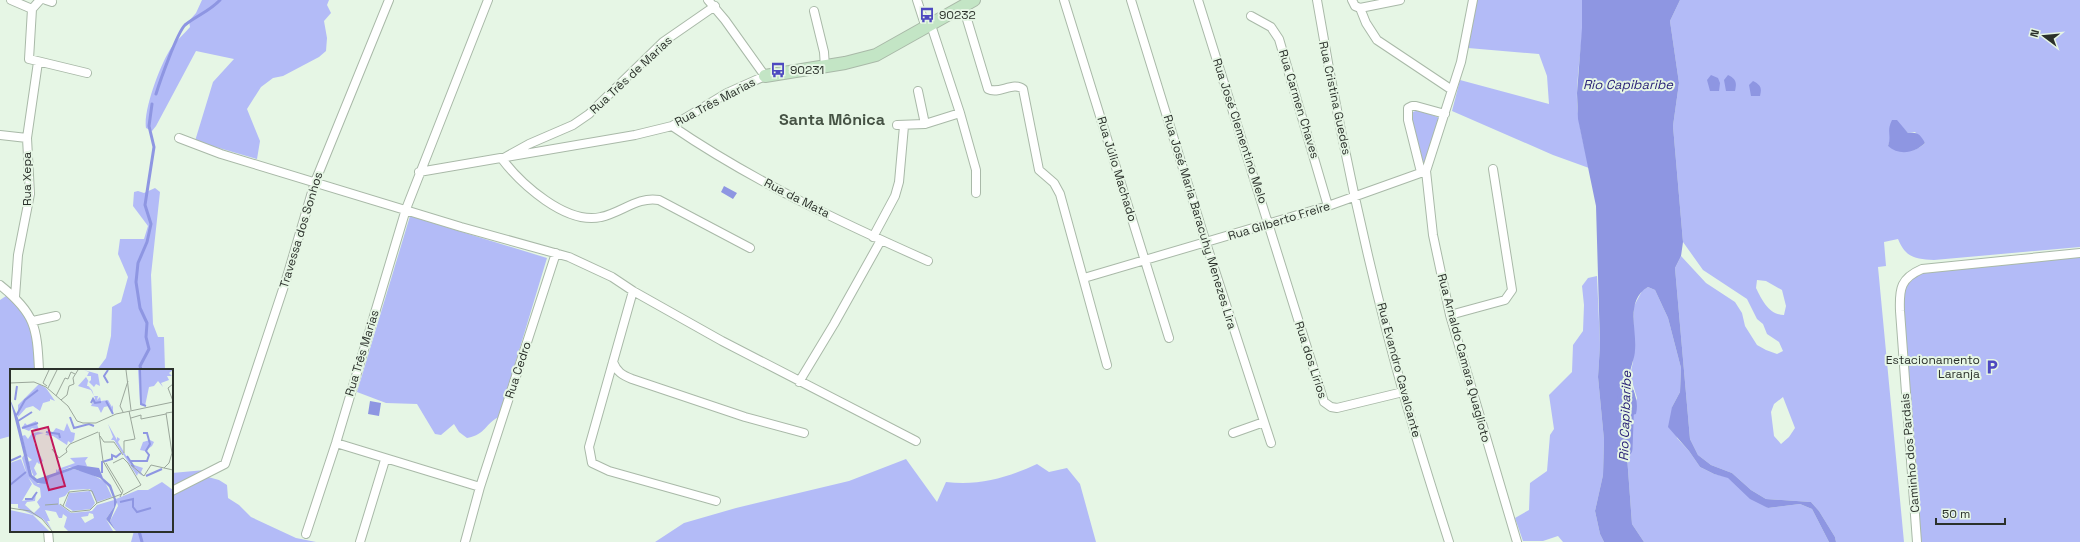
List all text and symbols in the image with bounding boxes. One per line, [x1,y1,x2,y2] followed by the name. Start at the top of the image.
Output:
[918,6,936,24] bus stop icon: 90232
[939,7,976,23] place label: 90232
[2024,16,2064,56] north arrow
[2027,28,2042,39] text: N
[586,33,676,117] street label: Rua Três de Marias
[1315,40,1355,156] street label: Rua Cristina Guedes
[1275,48,1323,160] street label: Rua Carmen Chaves
[1209,56,1271,206] street label: Rua José Clementino Melo
[769,61,787,79] bus stop icon: 90231
[790,62,824,78] place label: 90231
[672,74,758,130] street label: Rua Três Marias
[1583,76,1674,93] water label: Rio Capibaribe
[779,109,885,130] district label: Santa Mônica
[1160,113,1240,331] street label: Rua José Maria Baracuhy Menezes Lira
[1093,115,1141,223] street label: Rua Júlio Machado
[19,152,35,206] street label: Rua Xepa
[276,170,326,290] street label: Travessa dos Sonhos
[761,175,833,221] street label: Rua da Mata
[1226,198,1332,244] street label: Rua Gilberto Freire
[1434,272,1494,444] street label: Rua Arnaldo Camara Quaglioto
[1373,301,1425,439] street label: Rua Evandro Cavalcante
[341,308,383,398] street label: Rua Três Marias
[1291,319,1331,401] street label: Rua dos Lírios
[501,339,535,401] street label: Rua Cedro
[1886,352,1980,382] place label: Estacionamento Laranja
[1983,358,2001,376] parking icon: Estacionamento Laranja
[10,369,173,532] inset map
[1615,369,1635,461] water label: Rio Capibaribe
[1897,393,1923,513] street label: Caminho dos Pardais
[1936,500,2005,526] scale bar
[1942,506,1970,522] text: 50 m

